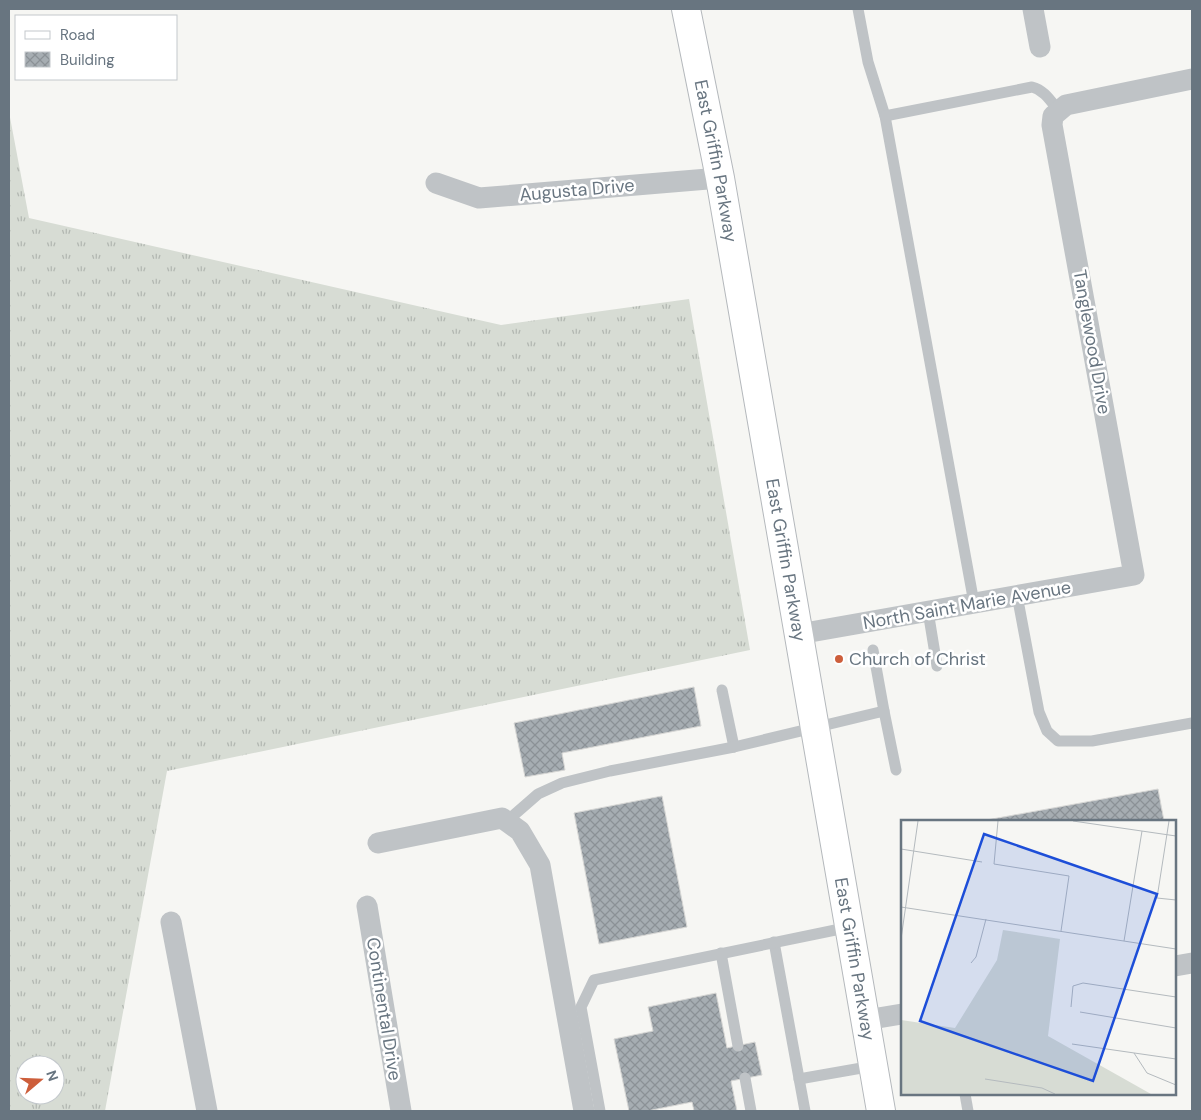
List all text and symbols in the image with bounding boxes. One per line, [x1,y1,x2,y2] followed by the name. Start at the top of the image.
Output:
[15,15,178,80] legend
[60,25,95,45] text: Road
[60,50,115,70] text: Building
[689,78,743,244] street label: East Griffin Parkway
[519,173,635,207] street label: Augusta Drive
[1067,268,1117,416] street label: Tanglewood Drive
[760,477,812,643] street label: East Griffin Parkway
[861,575,1073,635] street label: North Saint Marie Avenue
[849,647,986,671] place label: Church of Christ
[833,653,845,665] marker: Church of Christ
[901,820,1176,1095] inset map
[829,876,881,1042] street label: East Griffin Parkway
[361,936,407,1082] street label: Continental Drive
[15,1055,65,1105] north arrow
[42,1068,62,1084] text: N

